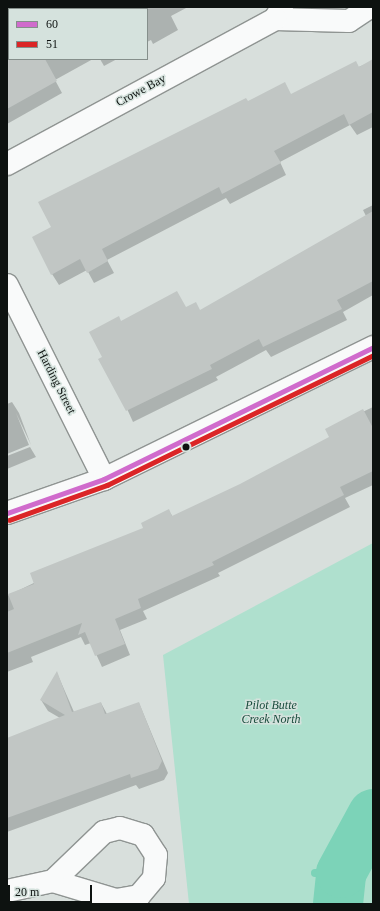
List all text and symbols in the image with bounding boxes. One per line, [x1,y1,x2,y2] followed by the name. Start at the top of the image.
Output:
[8,8,148,60] legend
[46,17,58,31] text: 60
[46,37,58,51] text: 51
[114,72,168,110] street label: Crowe Bay
[34,347,78,417] street label: Harding Street
[181,442,191,452] unlabelled marker
[241,699,301,727] park label: Pilot Butte Creek North
[10,877,94,903] scale bar
[15,885,39,899] text: 20 m

